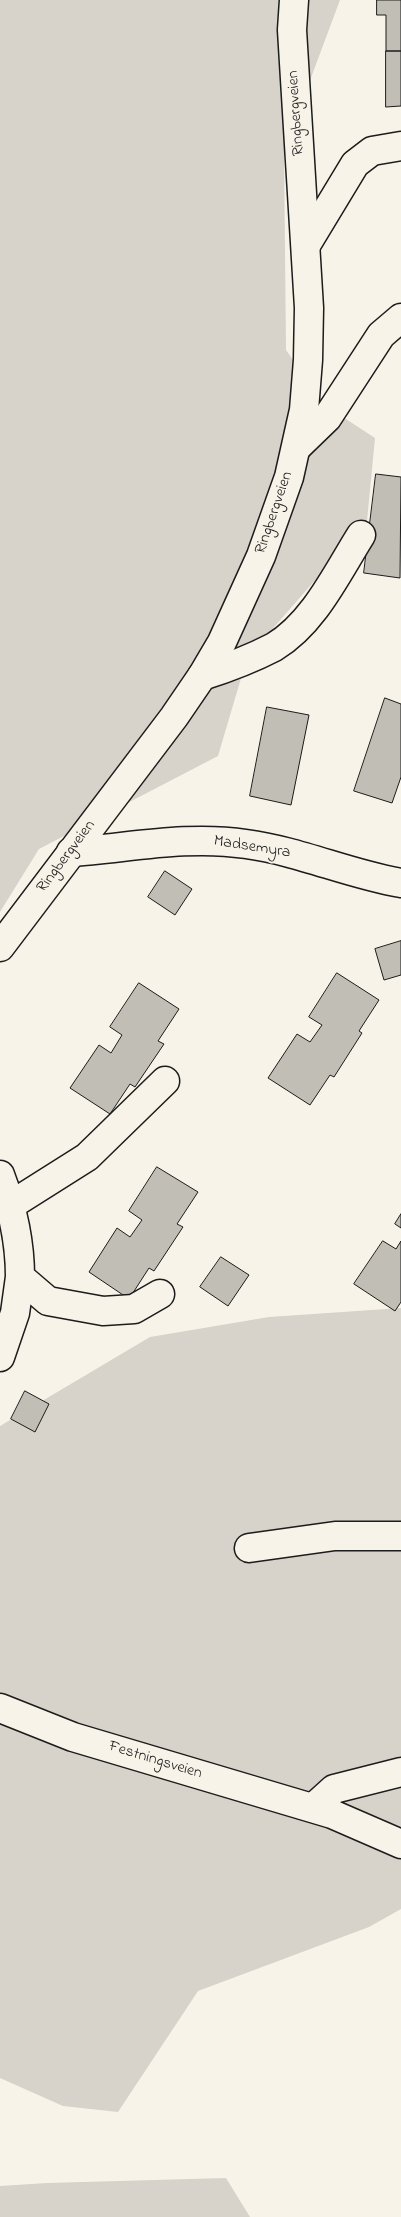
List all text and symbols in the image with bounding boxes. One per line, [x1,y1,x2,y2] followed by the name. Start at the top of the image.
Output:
[284,70,310,156] street label: Ringbergveien
[252,469,298,557] street label: Ringbergveien
[34,817,100,897] street label: Ringbergveien
[212,832,292,864] street label: Madsemyra
[106,1738,204,1784] street label: Festningsveien

